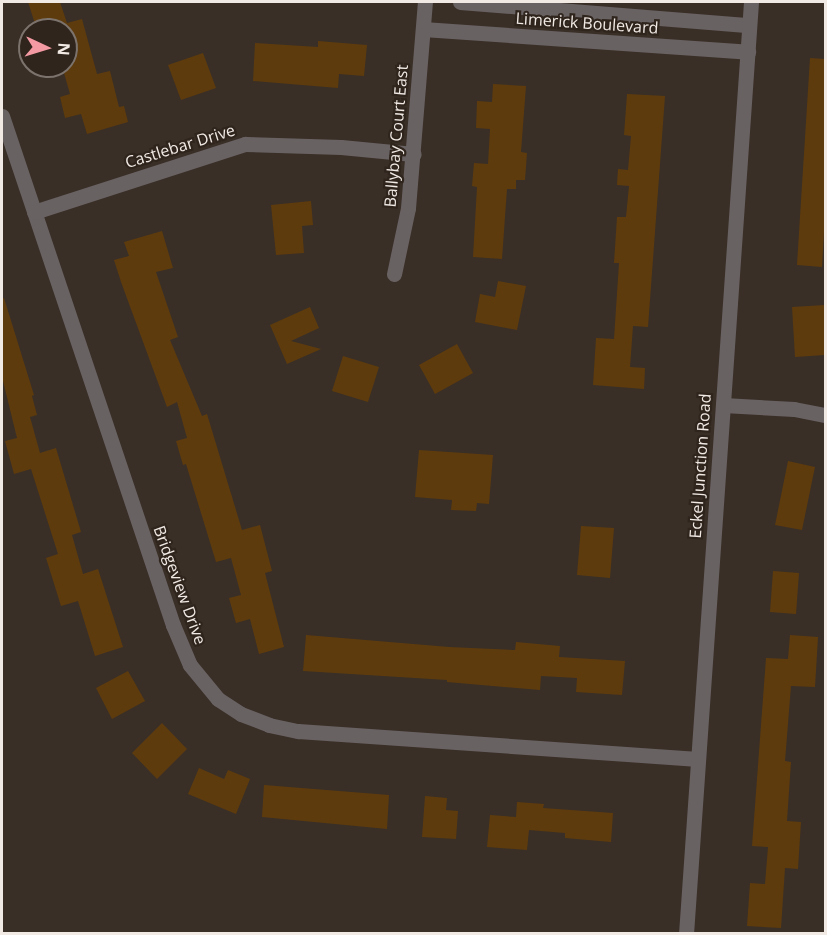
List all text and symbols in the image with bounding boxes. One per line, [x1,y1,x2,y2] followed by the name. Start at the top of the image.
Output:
[515,8,659,38] street label: Limerick Boulevard
[18,18,78,78] north arrow
[53,42,75,56] text: N
[380,64,412,208] street label: Ballybay Court East
[123,120,237,172] street label: Castlebar Drive
[685,393,715,539] street label: Eckel Junction Road
[150,523,210,647] street label: Bridgeview Drive

